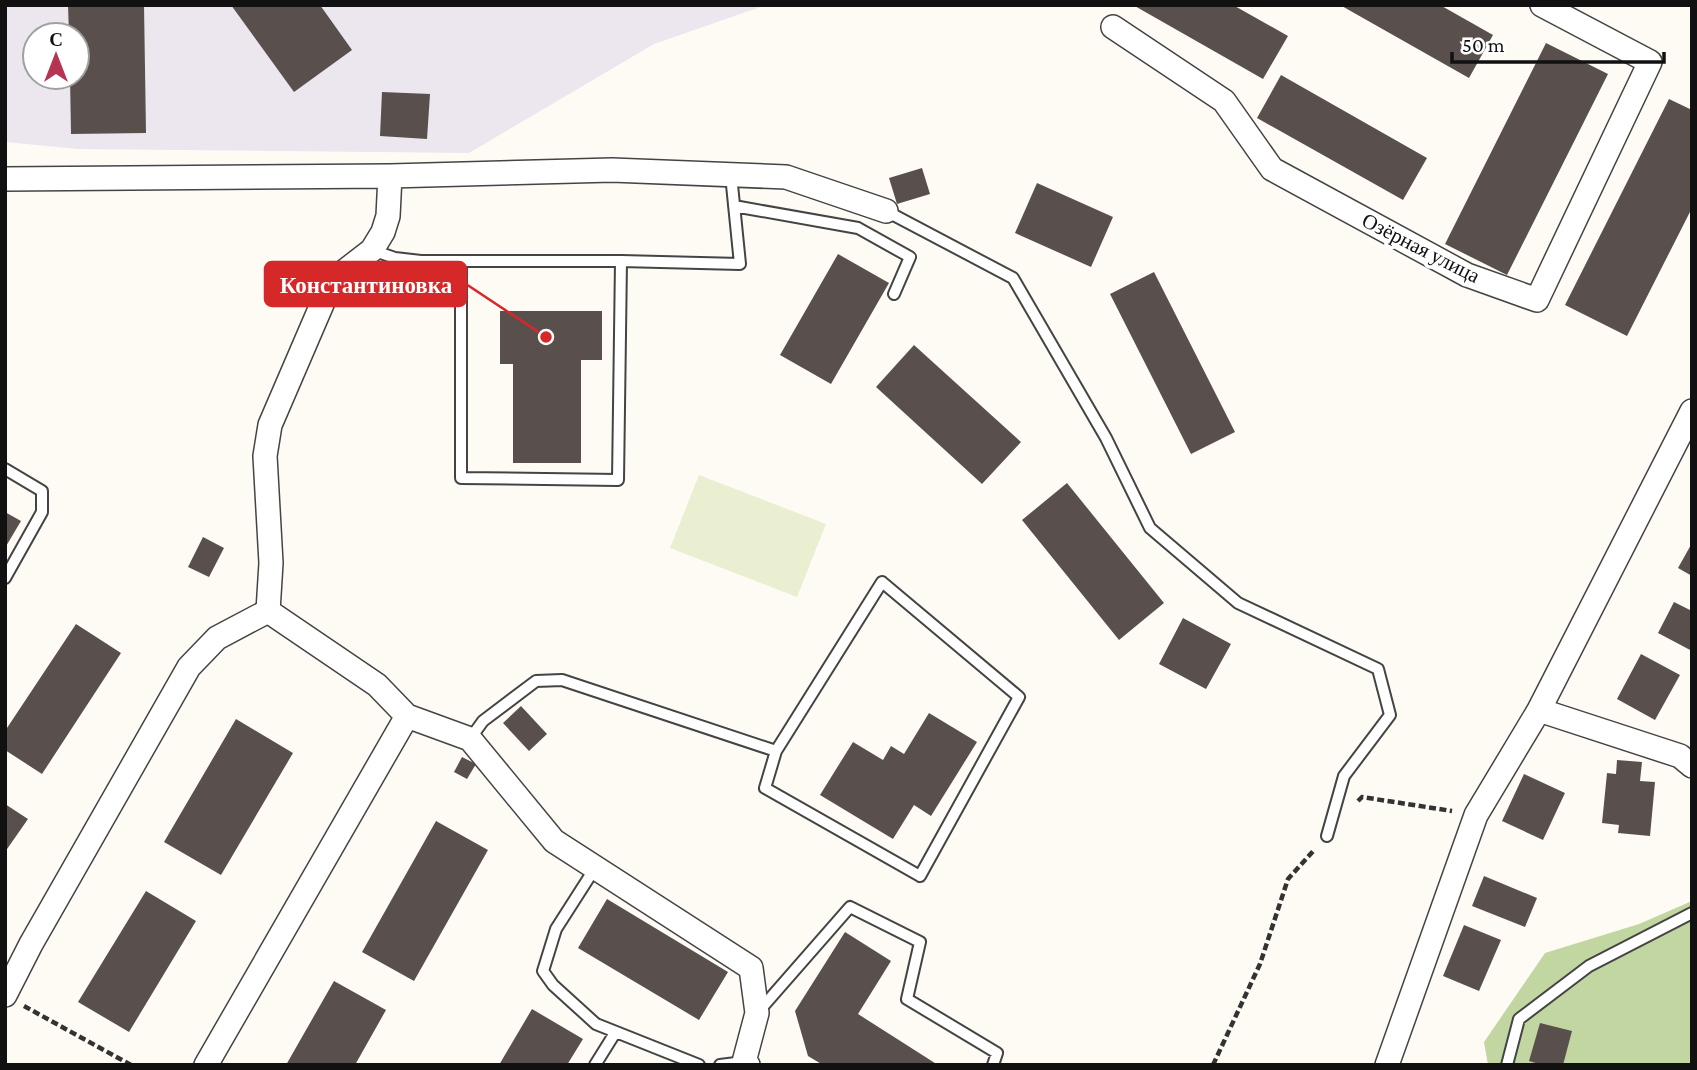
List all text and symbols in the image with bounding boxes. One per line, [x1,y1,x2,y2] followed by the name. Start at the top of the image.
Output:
[21,21,91,91] north arrow
[1452,21,1664,65] scale bar
[49,29,63,50] text: С
[1462,33,1505,57] text: 50 m
[1358,208,1485,288] street label: Озёрная улица
[265,262,466,306] callout: Константиновка
[280,272,453,298] text: Константиновка

